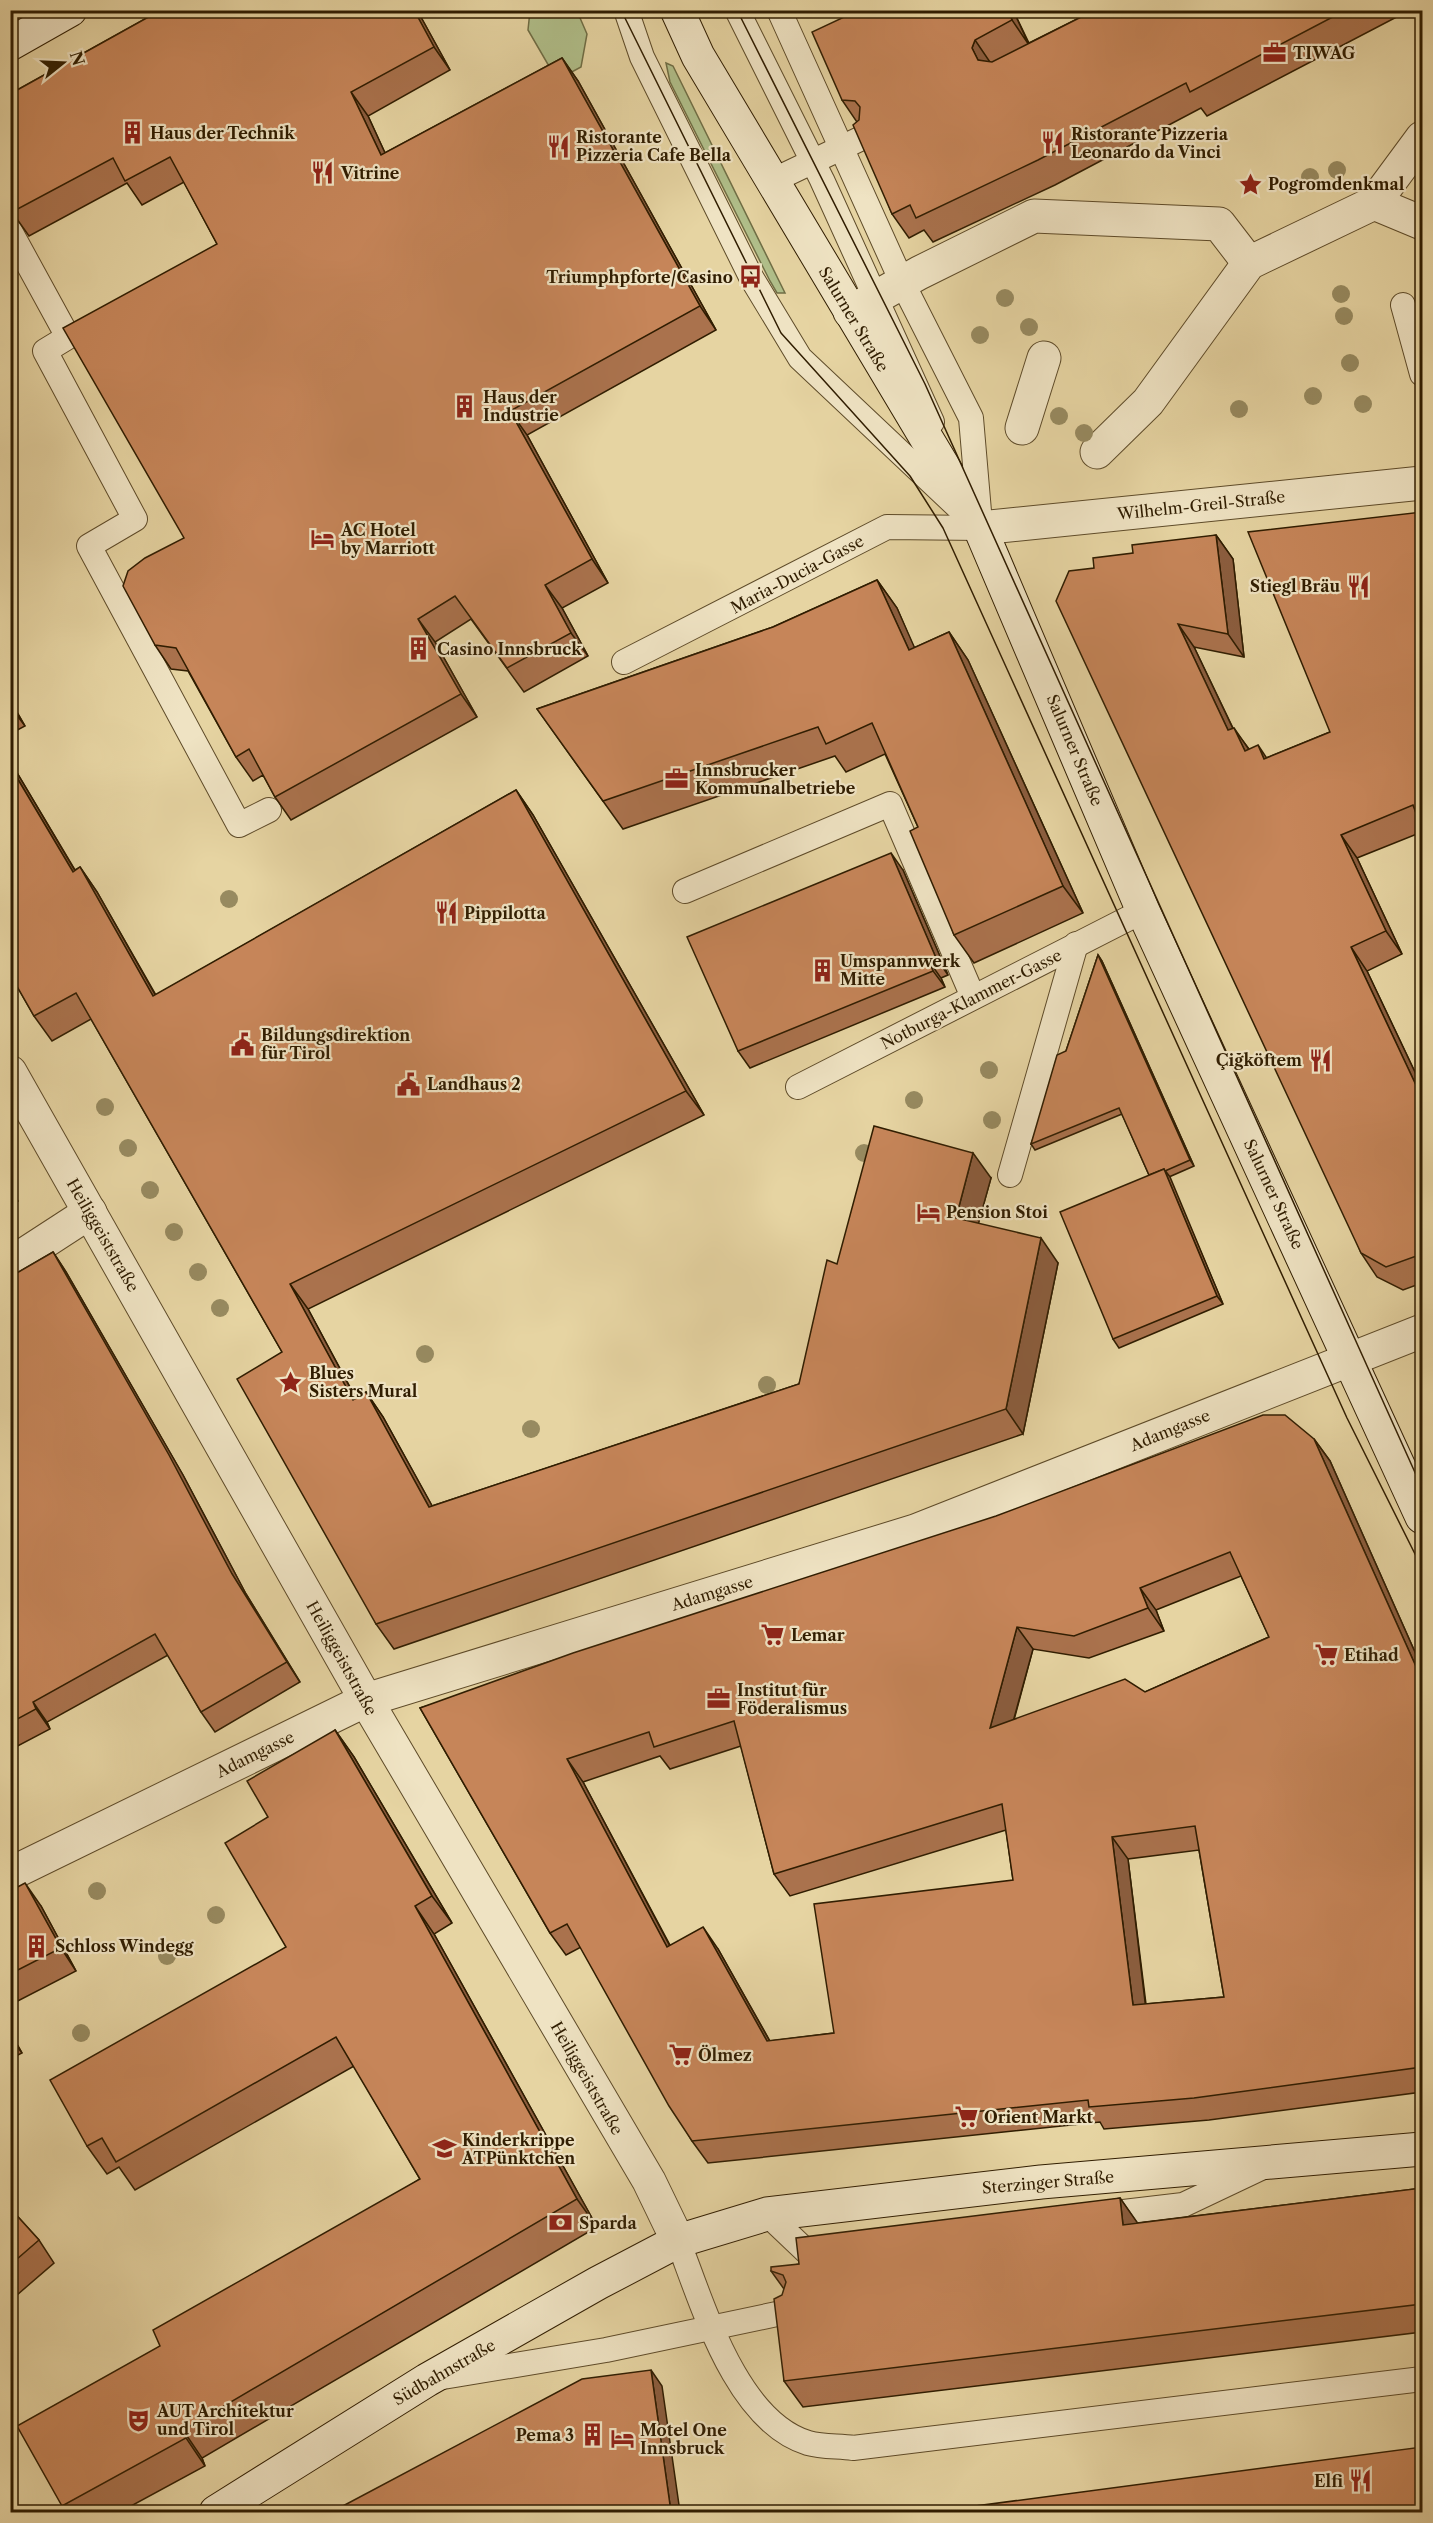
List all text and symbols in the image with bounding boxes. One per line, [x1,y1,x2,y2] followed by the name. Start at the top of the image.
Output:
[33,33,93,93] north arrow
[1262,40,1288,66] office icon: TIWAG
[1293,43,1356,63] place label: TIWAG
[66,49,89,68] text: N
[119,120,145,146] building icon: Haus der Technik
[150,123,295,143] place label: Haus der Technik
[1071,124,1229,162] place label: Ristorante Pizzeria Leonardo da Vinci
[576,127,732,165] place label: Ristorante Pizzeria Cafe Bella
[1040,130,1066,156] restaurant icon: Ristorante Pizzeria Leonardo da Vinci
[545,133,571,159] restaurant icon: Ristorante Pizzeria Cafe Bella
[310,160,336,186] restaurant icon: Vitrine
[340,163,400,183] place label: Vitrine
[1237,171,1263,197] place icon: Pogromdenkmal
[1268,174,1405,194] place label: Pogromdenkmal
[815,263,893,375] street label: Salurner Straße
[738,264,764,290] bus stop icon: Triumphpforte/Casino
[546,267,733,287] place label: Triumphpforte/Casino
[483,387,559,425] place label: Haus der Industrie
[452,393,478,419] building icon: Haus der Industrie
[1115,486,1286,524] street label: Wilhelm-Greil-Straße
[340,520,436,558] place label: AC Hotel by Marriott
[310,526,336,552] hotel icon: AC Hotel by Marriott
[727,530,867,618] street label: Maria-Ducia-Gasse
[1345,573,1371,599] restaurant icon: Stiegl Bräu
[1250,576,1340,596] place label: Stiegl Bräu
[406,636,432,662] building icon: Casino Innsbruck
[437,639,582,659] place label: Casino Innsbruck
[1042,691,1108,809] street label: Salurner Straße
[695,760,856,798] place label: Innsbrucker Kommunalbetriebe
[664,766,690,792] office icon: Innsbrucker Kommunalbetriebe
[433,900,459,926] restaurant icon: Pippilotta
[464,903,547,923] place label: Pippilotta
[877,945,1065,1053] street label: Notburga-Klammer-Gasse
[840,951,961,989] place label: Umspannwerk Mitte
[809,957,835,983] building icon: Umspannwerk Mitte
[261,1025,410,1063] place label: Bildungsdirektion für Tirol
[230,1031,256,1057] public building icon: Bildungsdirektion für Tirol
[1307,1047,1333,1073] restaurant icon: Çiğköftem
[1216,1050,1302,1070] place label: Çiğköftem
[396,1071,422,1097] public building icon: Landhaus 2
[427,1074,521,1094] place label: Landhaus 2
[1240,1136,1308,1252] street label: Salurner Straße
[62,1175,144,1295] street label: Heiliggeiststraße
[915,1199,941,1225] hotel icon: Pension Stoi
[946,1202,1048,1222] place label: Pension Stoi
[309,1363,418,1401] place label: Blues Sisters Mural
[278,1369,304,1395] place icon: Blues Sisters Mural
[1126,1405,1213,1455] street label: Adamgasse
[668,1571,755,1615] street label: Adamgasse
[302,1597,382,1719] street label: Heiliggeiststraße
[760,1622,786,1648] supermarket icon: Lemar
[791,1625,845,1645] place label: Lemar
[1313,1642,1339,1668] supermarket icon: Etihad
[1344,1645,1399,1665] place label: Etihad
[737,1680,847,1718] place label: Institut für Föderalismus
[706,1686,732,1712] office icon: Institut für Föderalismus
[212,1726,297,1782] street label: Adamgasse
[24,1933,50,1959] building icon: Schloss Windegg
[55,1936,194,1956] place label: Schloss Windegg
[546,2018,628,2138] street label: Heiliggeiststraße
[667,2042,693,2068] supermarket icon: Ölmez
[698,2044,752,2065] place label: Ölmez
[953,2104,979,2130] supermarket icon: Orient Markt
[984,2107,1093,2127] place label: Orient Markt
[461,2130,575,2168] place label: Kinderkrippe ATPünktchen
[431,2136,457,2162] school or university icon: Kinderkrippe ATPünktchen
[981,2166,1115,2198] street label: Sterzinger Straße
[548,2210,574,2236] bank icon: Sparda
[579,2213,637,2233] place label: Sparda
[389,2335,499,2409] street label: Südbahnstraße
[156,2401,294,2439] place label: AUT Architektur und Tirol
[126,2407,152,2433] theatre icon: AUT Architektur und Tirol
[640,2420,727,2458] place label: Motel One Innsbruck
[579,2422,605,2448] building icon: Pema 3
[516,2425,574,2445] place label: Pema 3
[609,2426,635,2452] hotel icon: Motel One Innsbruck
[1348,2468,1374,2494] restaurant icon: Elfi
[1314,2471,1343,2491] place label: Elfi

